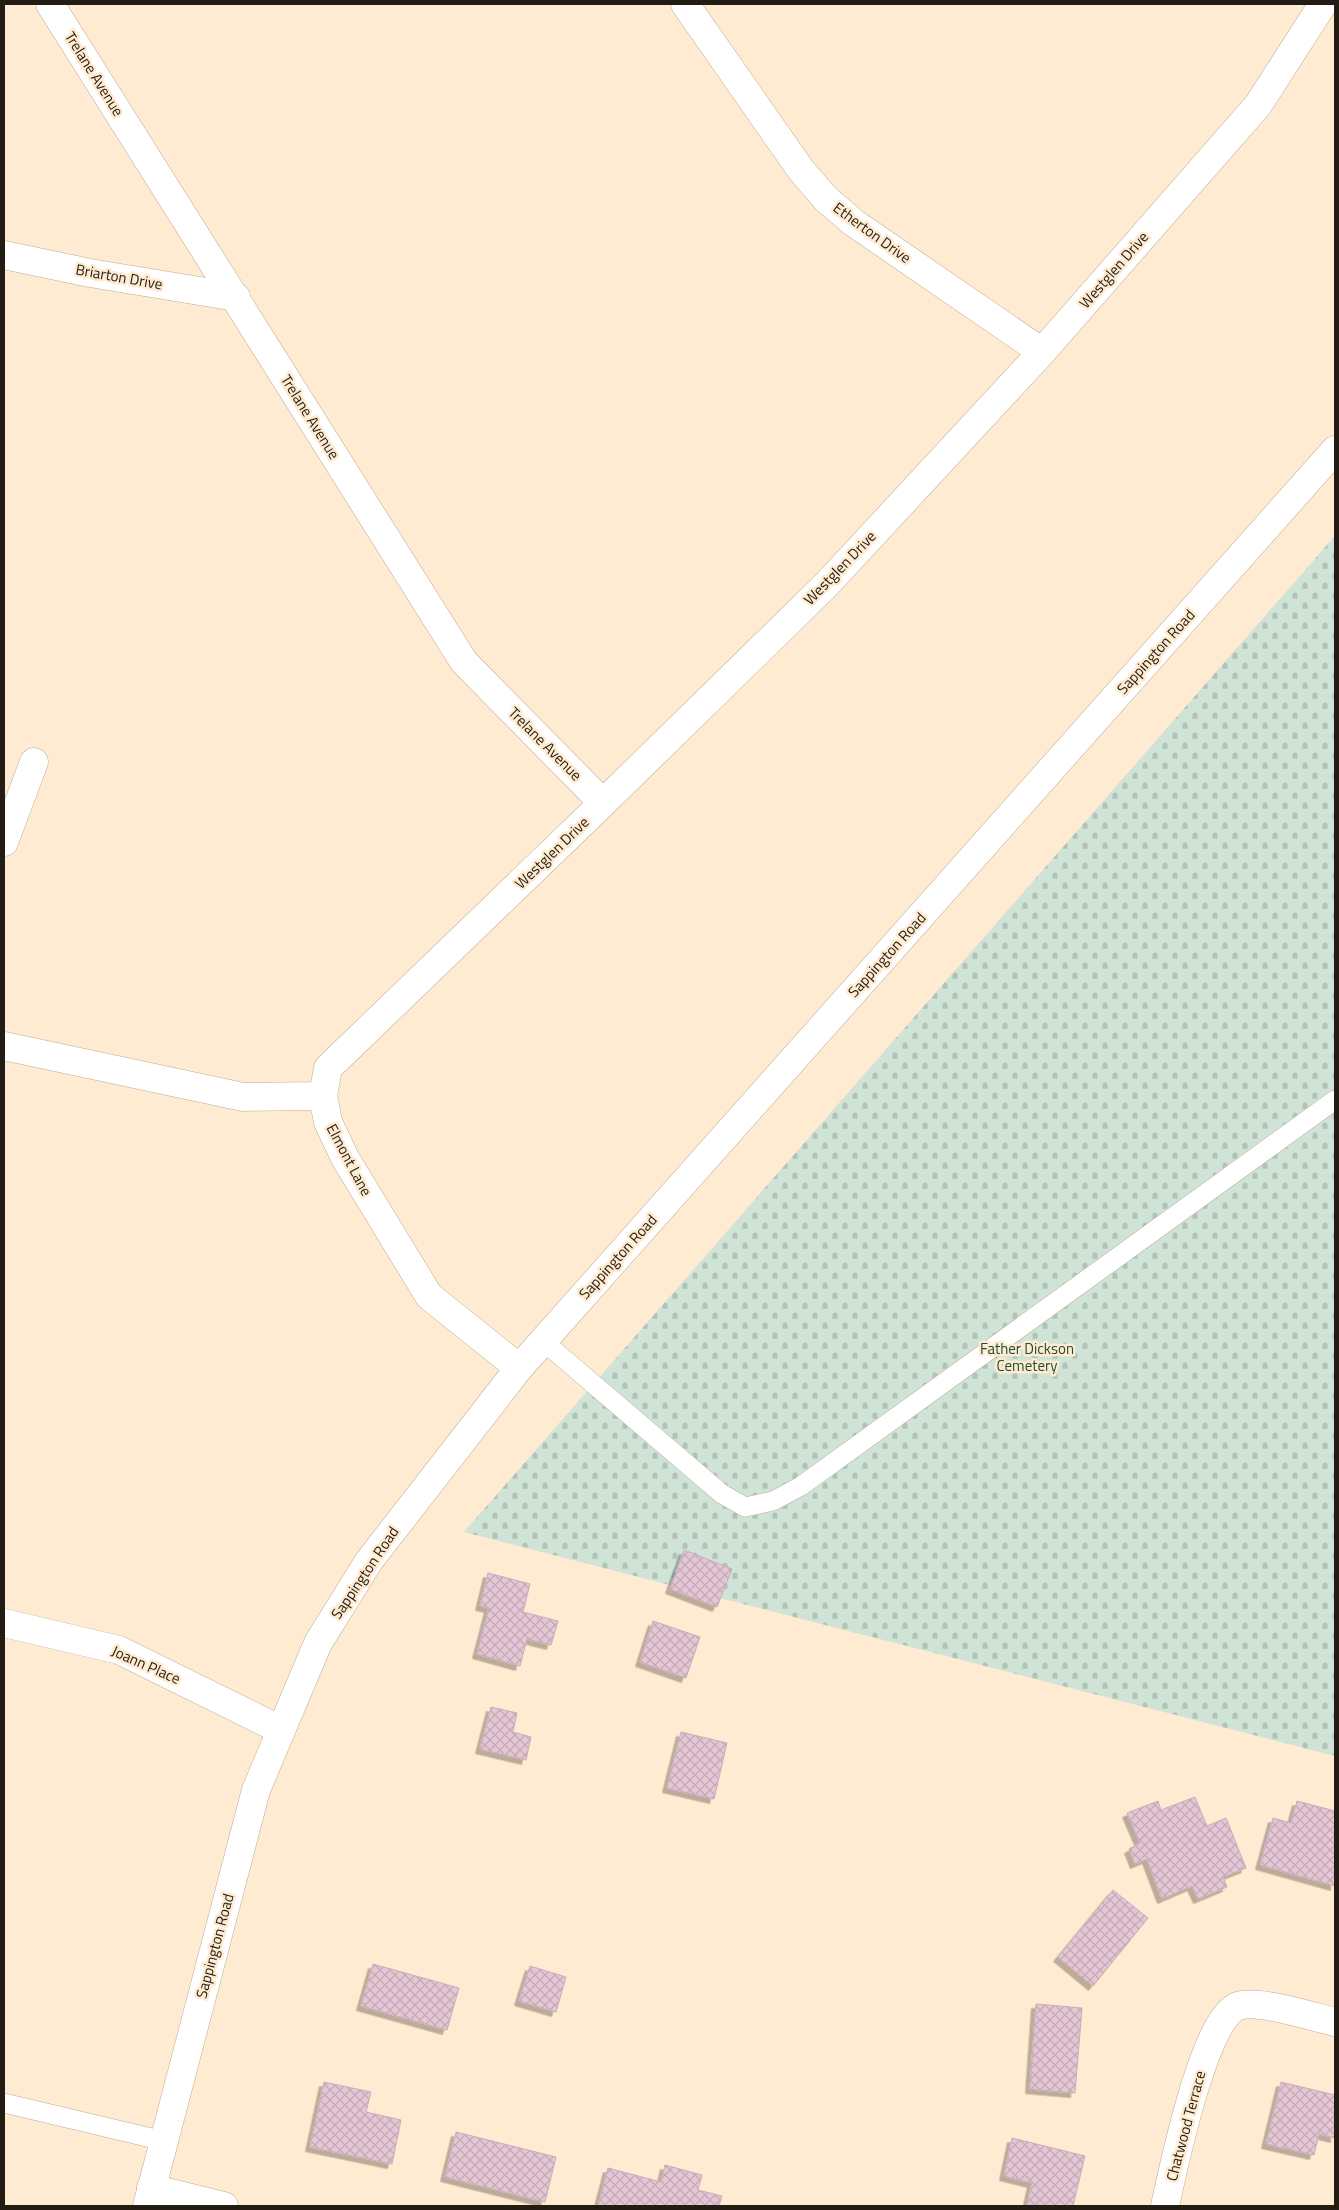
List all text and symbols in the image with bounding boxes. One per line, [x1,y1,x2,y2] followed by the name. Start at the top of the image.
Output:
[59,27,130,121] street label: Trelane Avenue
[828,196,916,269] street label: Etherton Drive
[1074,226,1154,313] street label: Westglen Drive
[74,258,164,295] street label: Briarton Drive
[275,370,346,464] street label: Trelane Avenue
[798,525,881,610] street label: Westglen Drive
[1111,604,1200,699] street label: Sappington Road
[503,702,587,786] street label: Trelane Avenue
[509,811,594,894] street label: Westglen Drive
[842,907,931,1002] street label: Sappington Road
[321,1119,378,1200] street label: Elmont Lane
[573,1209,662,1304] street label: Sappington Road
[980,1337,1074,1377] park label: Father Dickson Cemetery
[325,1522,404,1624] street label: Sappington Road
[108,1639,184,1690] street label: Joann Place
[189,1891,240,2001] street label: Sappington Road
[1160,2068,1211,2184] street label: Chatwood Terrace

